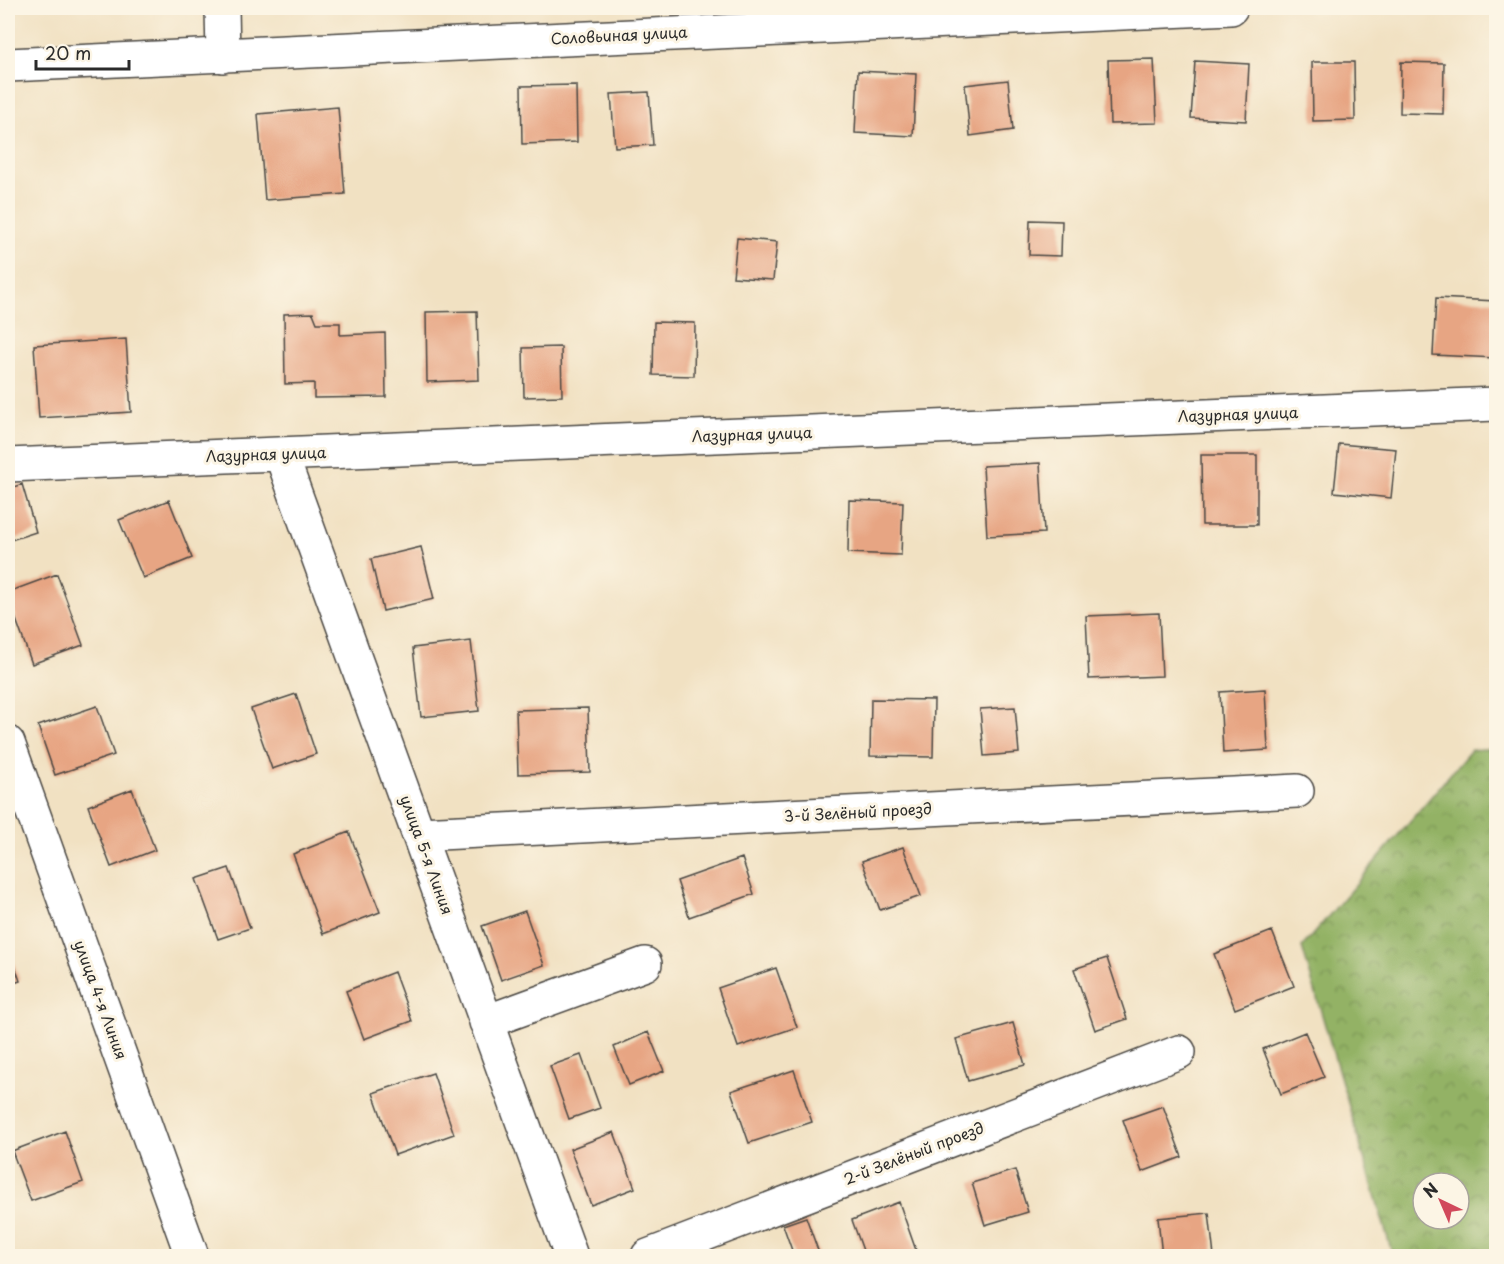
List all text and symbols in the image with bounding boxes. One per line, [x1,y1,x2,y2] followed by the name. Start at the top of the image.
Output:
[550,19,688,50] street label: Соловьиная улица
[36,33,129,71] scale bar
[45,39,91,66] text: 20 m
[1177,400,1299,427] street label: Лазурная улица
[691,420,813,447] street label: Лазурная улица
[205,440,327,467] street label: Лазурная улица
[395,792,460,917] street label: улица 5-я Линия
[783,796,932,827] street label: 3-й Зелёный проезд
[69,937,134,1062] street label: улица 4-я Линия
[840,1115,987,1190] street label: 2-й Зелёный проезд
[1411,1171,1471,1231] north arrow
[1417,1176,1443,1203] text: N

